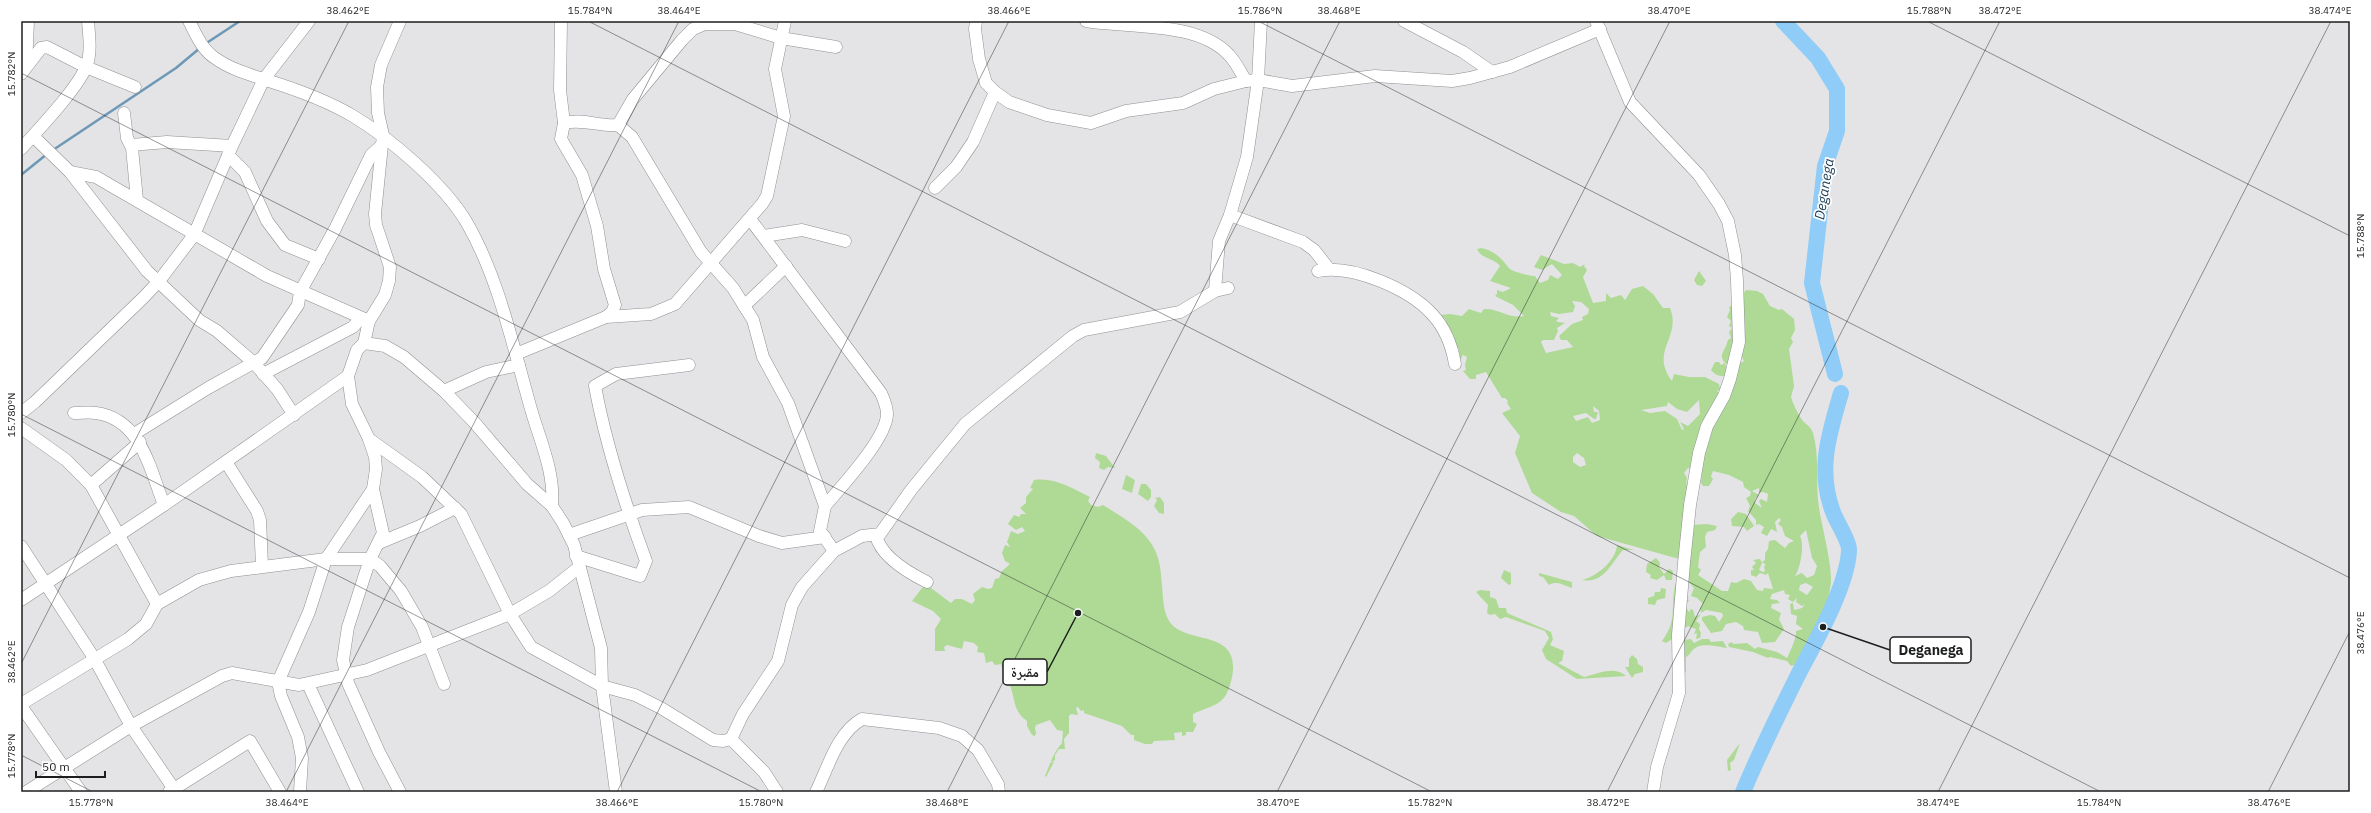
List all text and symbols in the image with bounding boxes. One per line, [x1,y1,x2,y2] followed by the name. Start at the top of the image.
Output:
[326,4,370,17] text: 38.462°E
[568,4,612,17] text: 15.784°N
[657,4,701,17] text: 38.464°E
[987,4,1031,17] text: 38.466°E
[1238,4,1282,17] text: 15.786°N
[1317,4,1361,17] text: 38.468°E
[1647,4,1691,17] text: 38.470°E
[1907,4,1951,17] text: 15.788°N
[1978,4,2022,17] text: 38.472°E
[2308,4,2352,17] text: 38.474°E
[5,52,18,96] text: 15.782°N
[1810,157,1838,221] water label: Deganega
[2354,214,2367,258] text: 15.788°N
[5,393,18,437] text: 15.780°N
[2354,611,2367,655] text: 38.476°E
[1890,637,1971,663] callout: Deganega
[5,640,18,684] text: 38.462°E
[1898,641,1964,659] text: Deganega
[1003,659,1047,685] callout: مقبرة
[1011,663,1039,681] text: مقبرة
[5,734,18,778] text: 15.778°N
[36,753,105,779] scale bar
[42,759,70,774] text: 50 m
[69,796,113,809] text: 15.778°N
[265,796,309,809] text: 38.464°E
[595,796,639,809] text: 38.466°E
[739,796,783,809] text: 15.780°N
[925,796,969,809] text: 38.468°E
[1256,796,1300,809] text: 38.470°E
[1408,796,1452,809] text: 15.782°N
[1586,796,1630,809] text: 38.472°E
[1916,796,1960,809] text: 38.474°E
[2077,796,2121,809] text: 15.784°N
[2247,796,2291,809] text: 38.476°E

